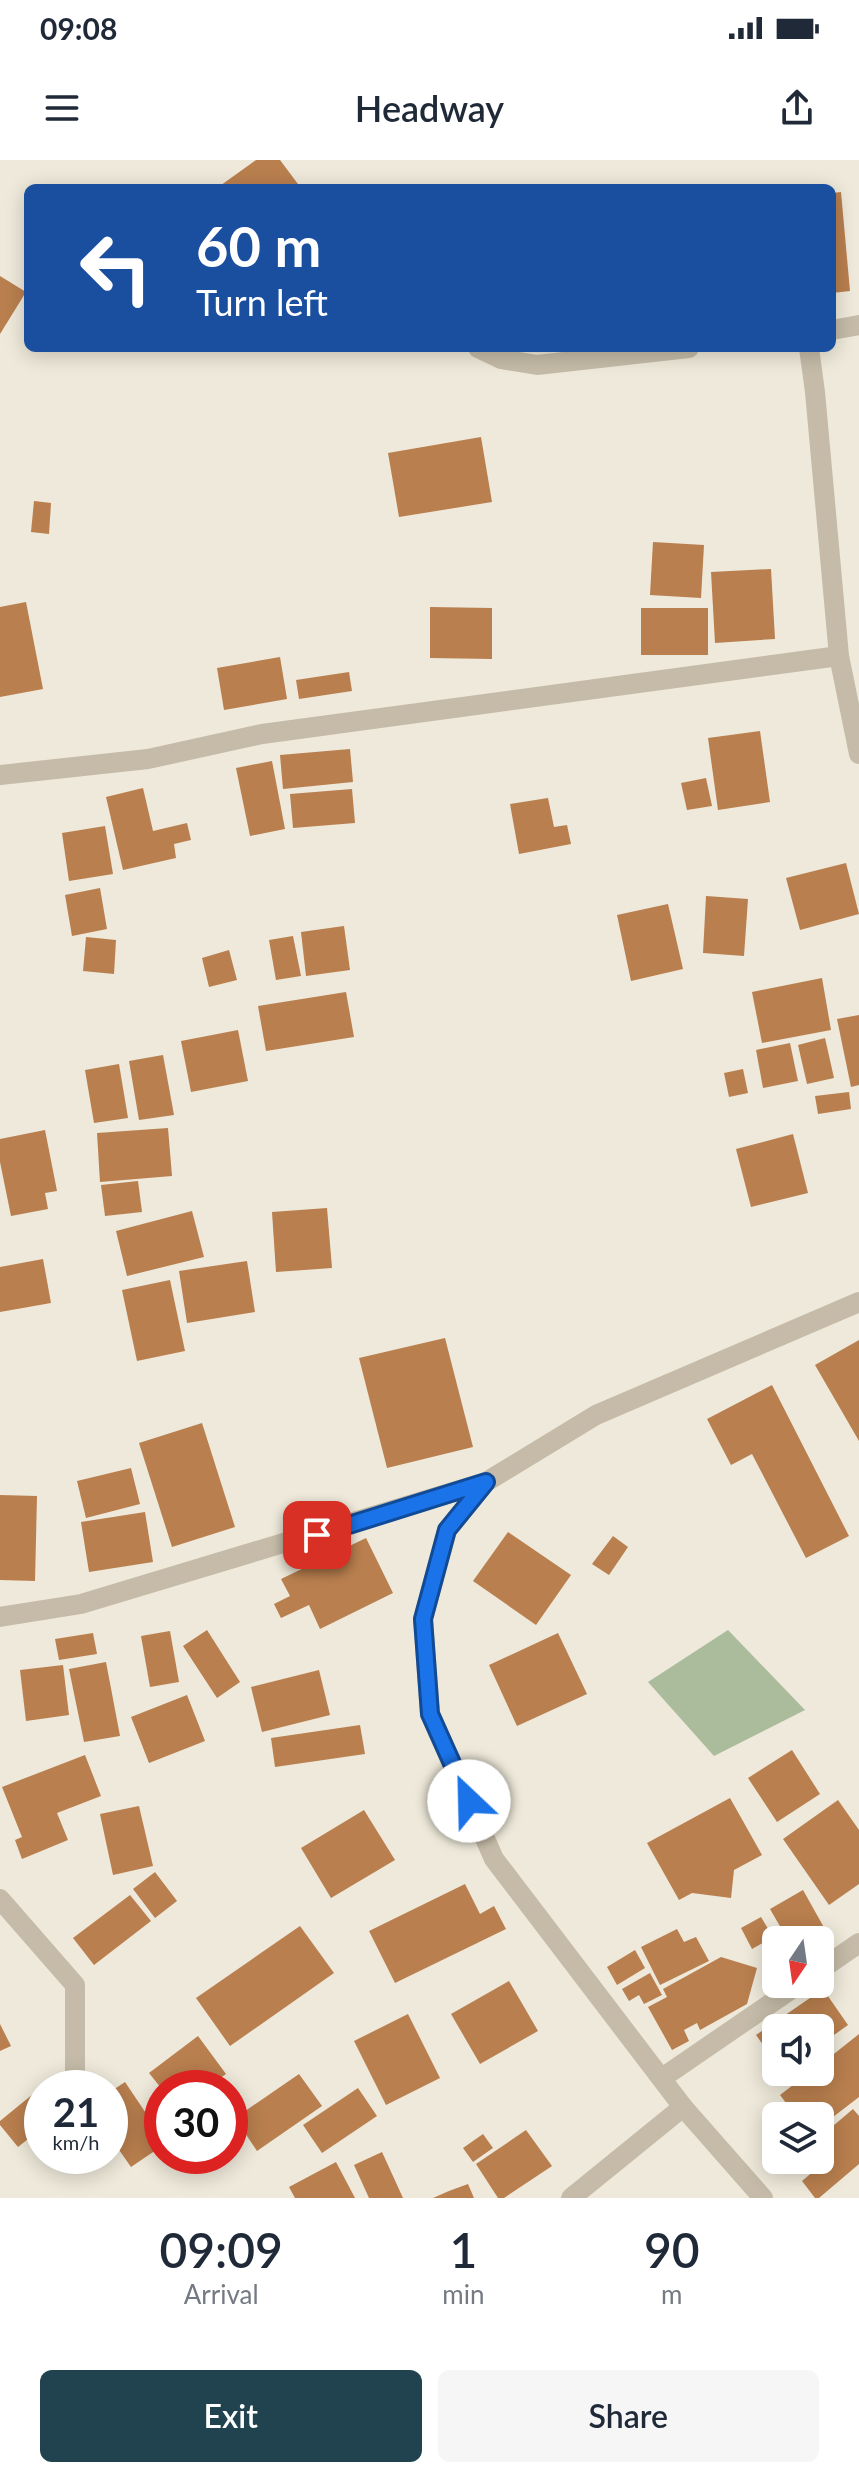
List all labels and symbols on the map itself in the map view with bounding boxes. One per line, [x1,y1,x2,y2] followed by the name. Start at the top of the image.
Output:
[283,1501,351,1569] pin
[427,1759,511,1843] position arrow
[762,1926,834,1998] north arrow
[144,2070,248,2174] speed limit sign: 30

